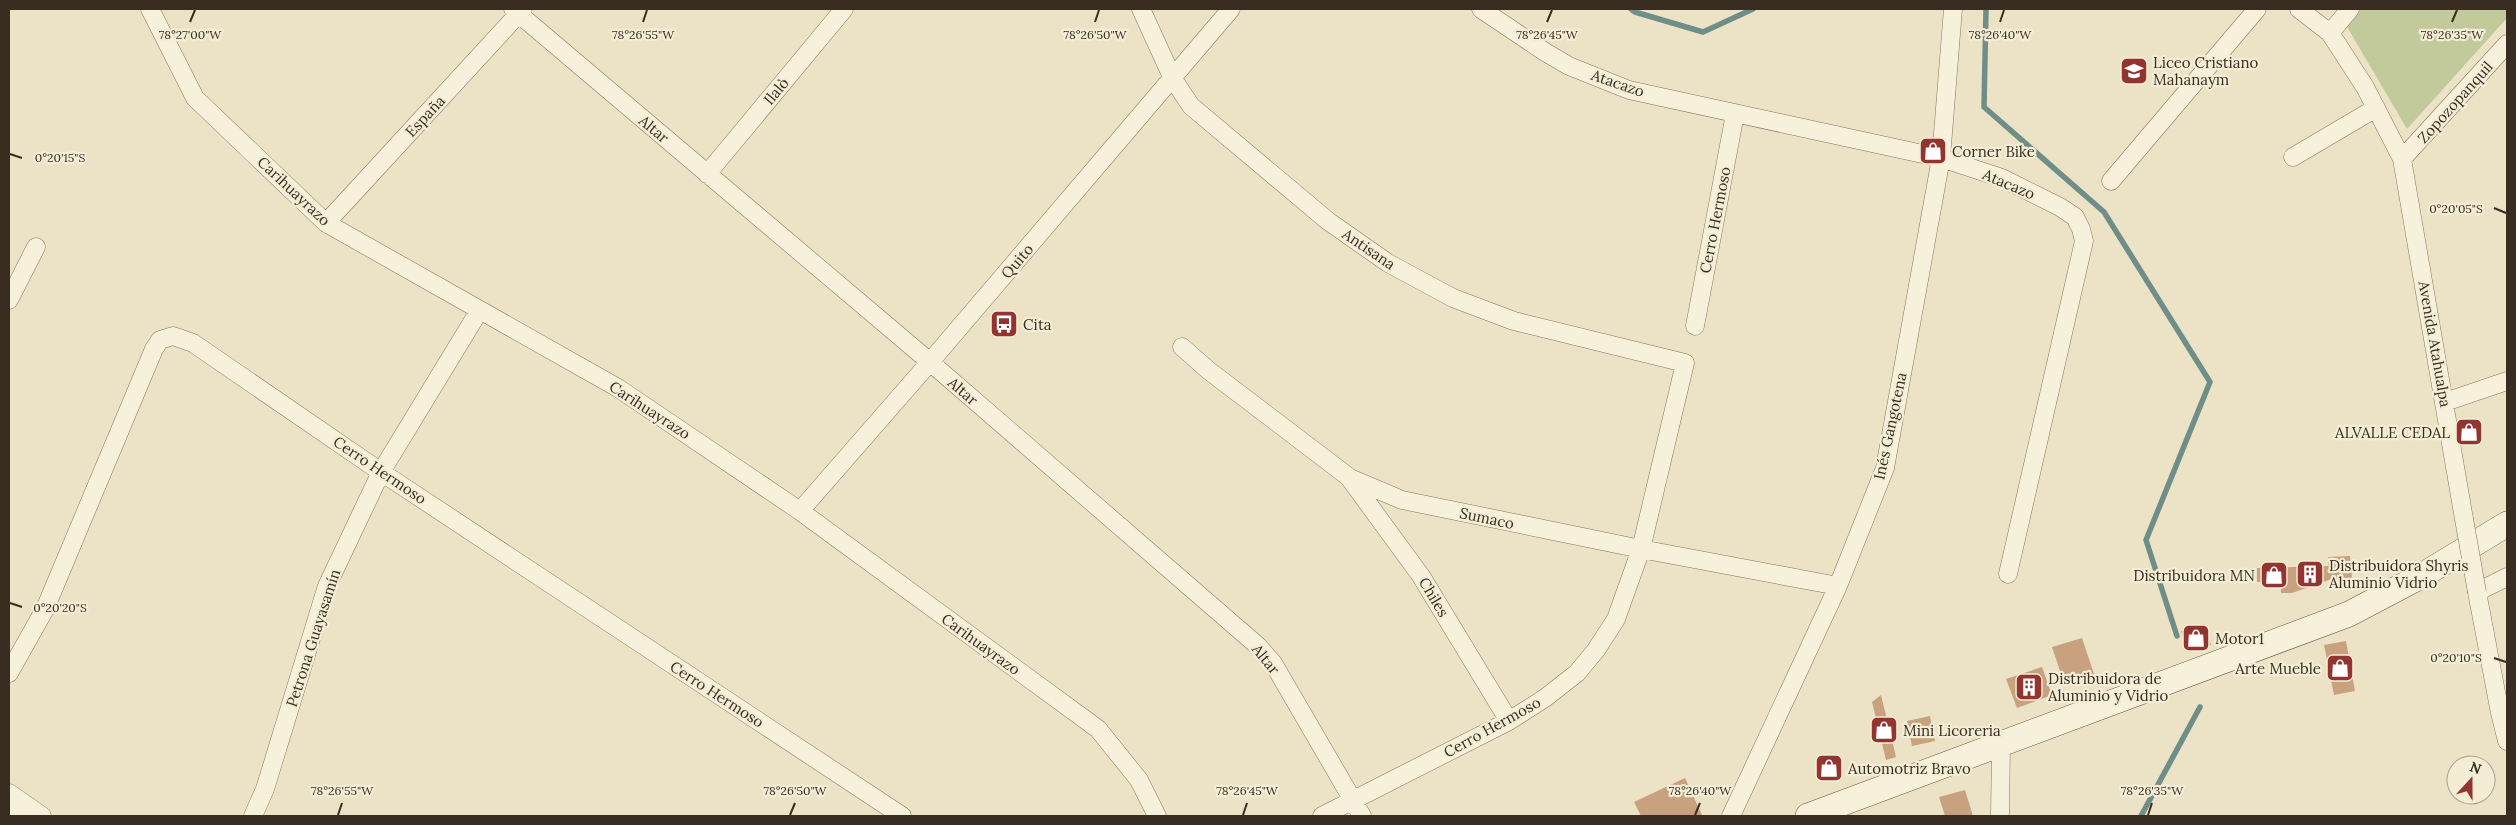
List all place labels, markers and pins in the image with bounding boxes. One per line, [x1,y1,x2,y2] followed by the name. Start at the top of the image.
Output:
[2153,53,2259,89] place label: Liceo Cristiano Mahanaym
[2119,56,2149,86] school or university icon: Liceo Cristiano Mahanaym
[1918,136,1948,166] shop icon: Corner Bike
[1952,142,2035,161] place label: Corner Bike
[989,309,1019,339] bus stop icon: Cita
[1023,315,1052,334] place label: Cita
[2454,417,2484,447] shop icon: ALVALLE CEDAL
[2334,423,2450,442] place label: ALVALLE CEDAL
[2328,556,2469,592] place label: Distribuidora Shyris Aluminio Vidrio
[2295,559,2325,589] building icon: Distribuidora Shyris Aluminio Vidrio
[2259,560,2289,590] shop icon: Distribuidora MN
[2133,566,2255,585] place label: Distribuidora MN
[2181,623,2211,653] shop icon: Motor1
[2215,629,2264,648] place label: Motor1
[2325,653,2355,683] shop icon: Arte Mueble
[2234,659,2321,678] place label: Arte Mueble
[2047,669,2168,705] place label: Distribuidora de Aluminio y Vidrio
[2014,672,2044,702] building icon: Distribuidora de Aluminio y Vidrio
[1869,715,1899,745] shop icon: Mini Licoreria
[1903,721,2001,740] place label: Mini Licoreria
[1814,753,1844,783] shop icon: Automotriz Bravo
[1847,759,1971,778] place label: Automotriz Bravo

